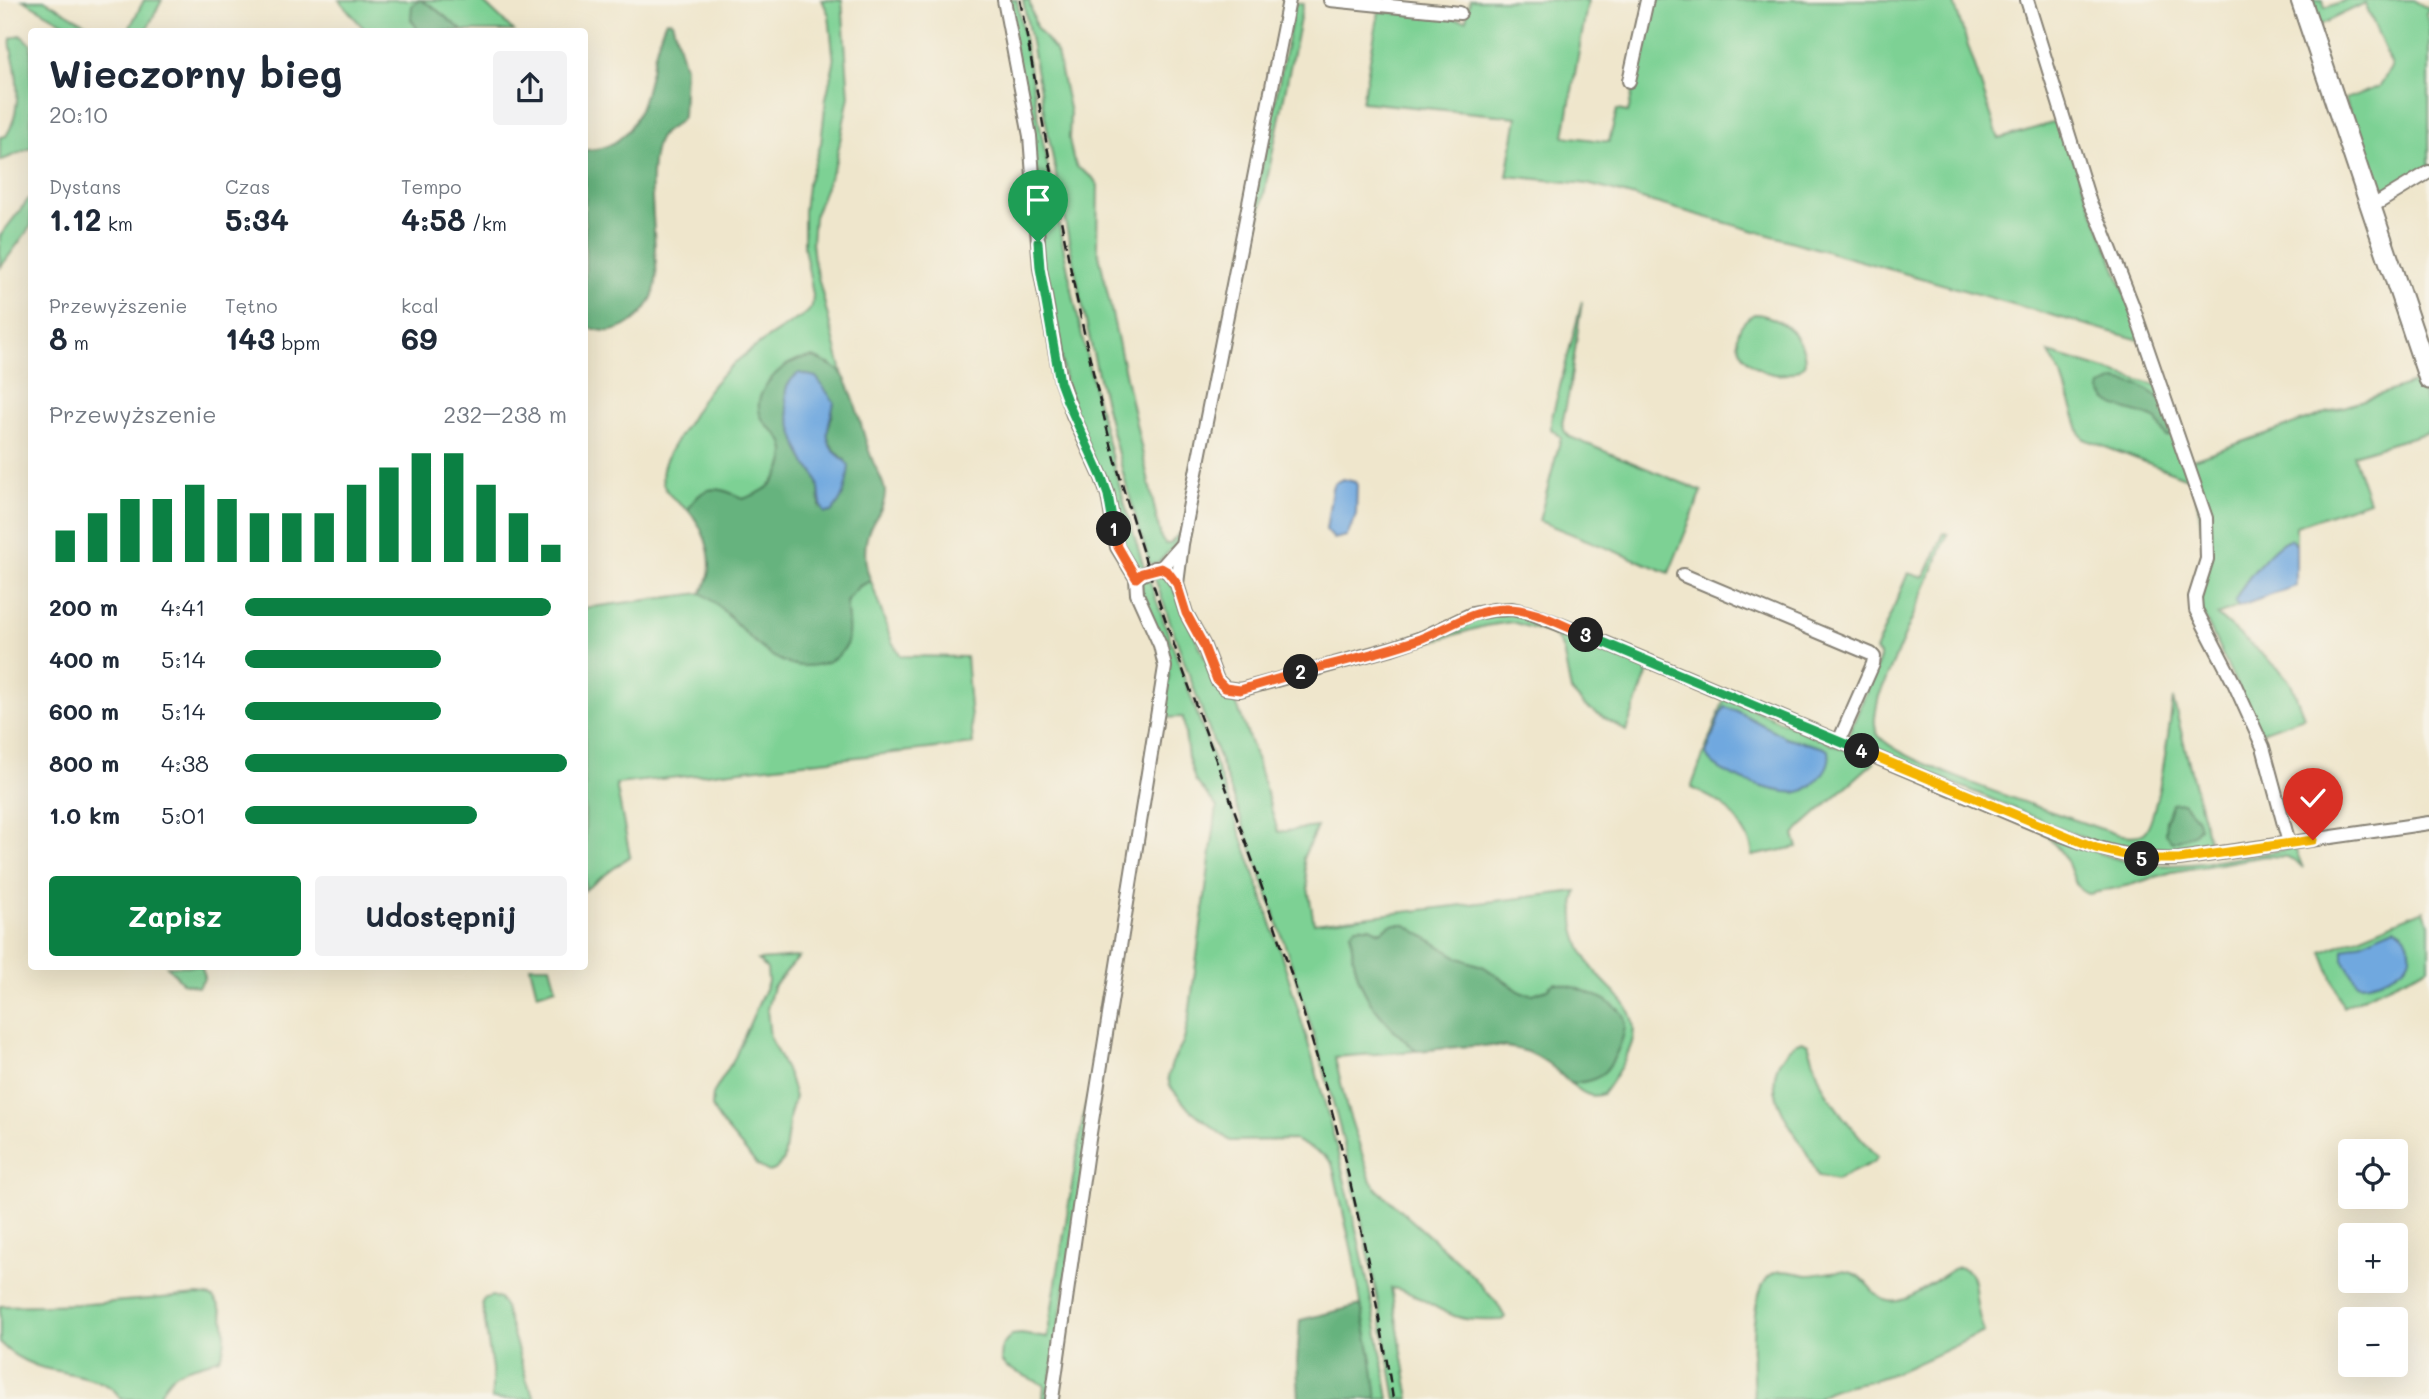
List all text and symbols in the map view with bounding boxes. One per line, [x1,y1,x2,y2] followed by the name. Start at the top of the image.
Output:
[49,48,342,98] text: Wieczorny bieg
[493,51,567,125] button: share
[49,99,108,129] text: 20:10
[1008,170,1068,242] pin
[49,174,121,199] text: Dystans
[225,174,270,199] text: Czas
[401,174,461,199] text: Tempo
[1019,181,1057,219] icon: arrive
[49,199,102,239] text: 1.12
[225,199,289,239] text: 5:34
[401,199,466,239] text: 4:58
[102,211,133,236] text: km
[466,211,507,236] text: /km
[49,293,187,318] text: Przewyższenie
[225,293,278,318] text: Tętno
[401,293,439,318] text: kcal
[49,318,68,358] text: 8
[225,318,275,358] text: 143
[401,318,437,358] text: 69
[68,330,89,355] text: m
[275,330,320,355] text: bpm
[49,399,217,429] text: Przewyższenie
[443,399,567,429] text: 232–238 m
[1096,512,1132,546] pin: 1
[1109,516,1118,541] text: 1
[49,592,118,622] text: 200 m
[161,592,205,622] text: 4:41
[1568,618,1604,652] pin: 3
[1580,622,1591,647] text: 3
[49,644,120,674] text: 400 m
[161,644,205,674] text: 5:14
[1284,654,1318,690] pin: 2
[1295,659,1306,684] text: 2
[49,696,119,726] text: 600 m
[161,696,205,726] text: 5:14
[1844,734,1880,768] pin: 4
[1855,738,1868,763] text: 4
[49,748,119,778] text: 800 m
[161,748,209,778] text: 4:38
[2283,768,2343,840] pin
[2294,779,2332,817] icon: check
[49,800,120,830] text: 1.0 km
[161,800,206,830] text: 5:01
[2124,842,2160,876] pin: 5
[2136,846,2147,871] text: 5
[49,876,301,956] button: Zapisz
[315,876,567,956] button: Udostępnij
[2338,1139,2408,1377] map controls
[2338,1139,2408,1209] button: locate
[2338,1223,2408,1293] button: +
[2338,1307,2408,1377] button: −

